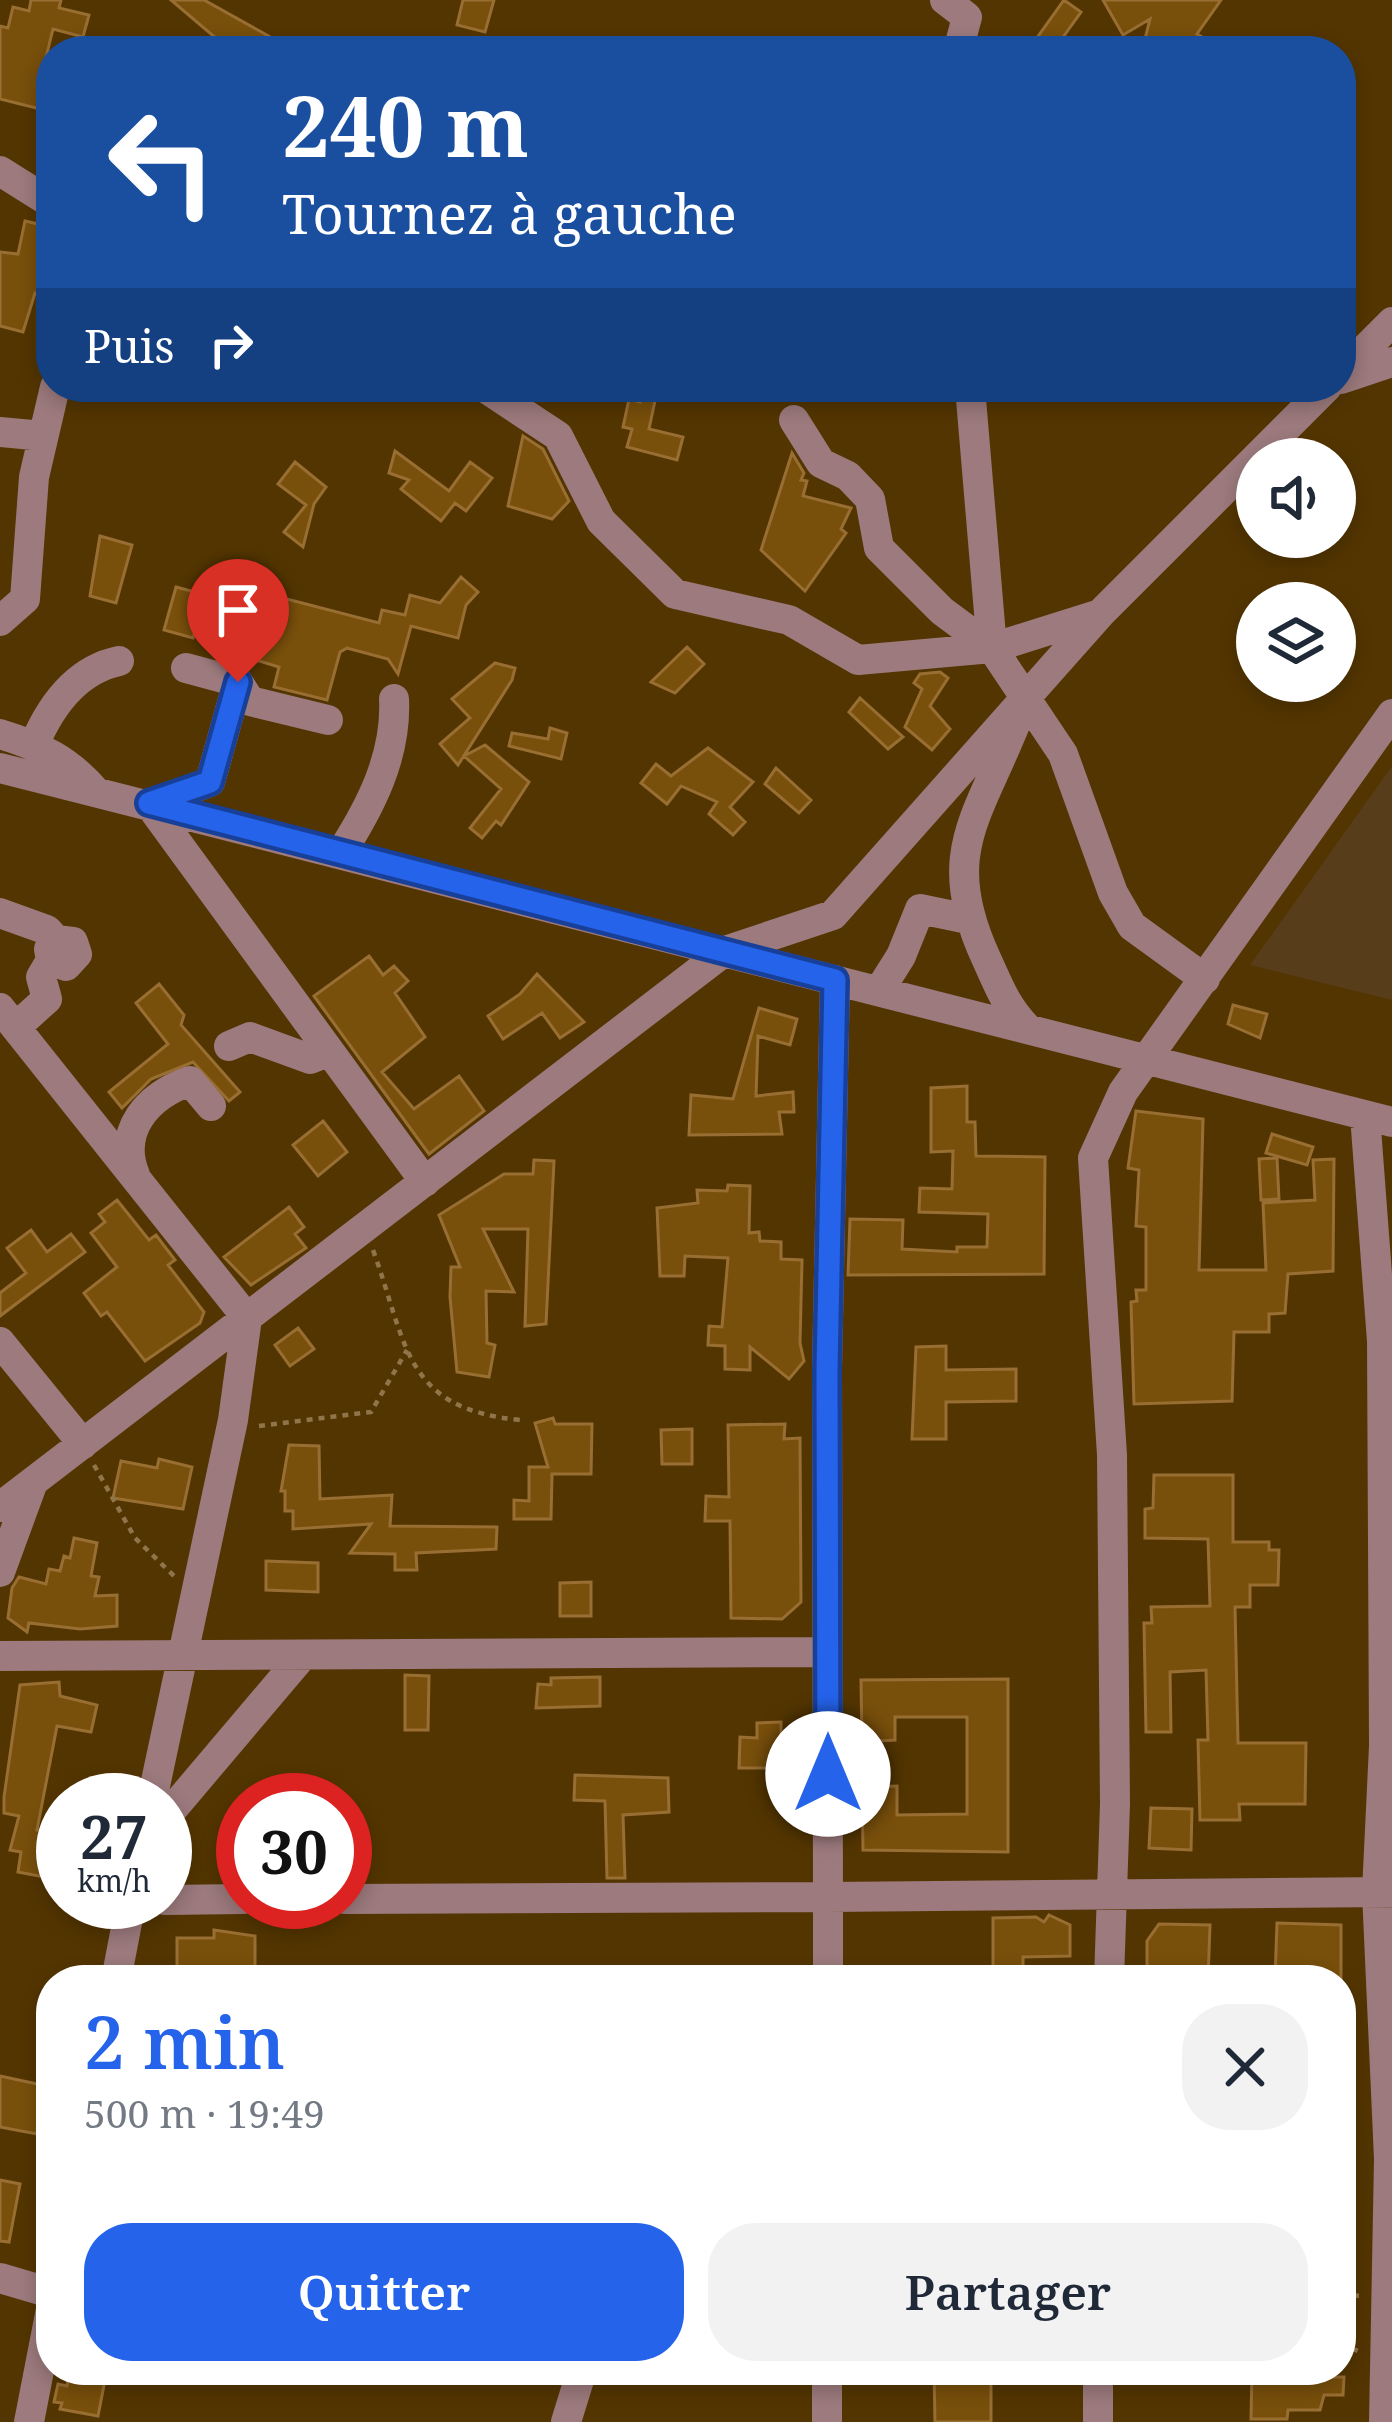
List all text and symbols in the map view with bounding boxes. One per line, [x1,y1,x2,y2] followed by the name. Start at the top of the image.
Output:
[282,67,529,182] text: 240 m
[84,84,240,240] icon: left
[282,176,737,250] text: Tournez à gauche
[198,312,264,378] icon: right
[84,315,174,376] text: Puis
[1236,438,1356,702] map controls
[1236,438,1356,558] button: sound
[187,559,289,682] pin
[205,577,271,643] icon: arrive
[1236,582,1356,702] button: layers
[765,1711,891,1837] position arrow
[216,1773,372,1929] speed limit sign: 30
[80,1795,148,1877] text: 27
[77,1860,151,1901] text: km/h
[84,1992,285,2090] text: 2 min
[1182,2004,1308,2130] button: close
[84,2086,325,2139] text: 500 m · 19:49
[84,2223,684,2361] button: Quitter
[708,2223,1308,2361] button: Partager

